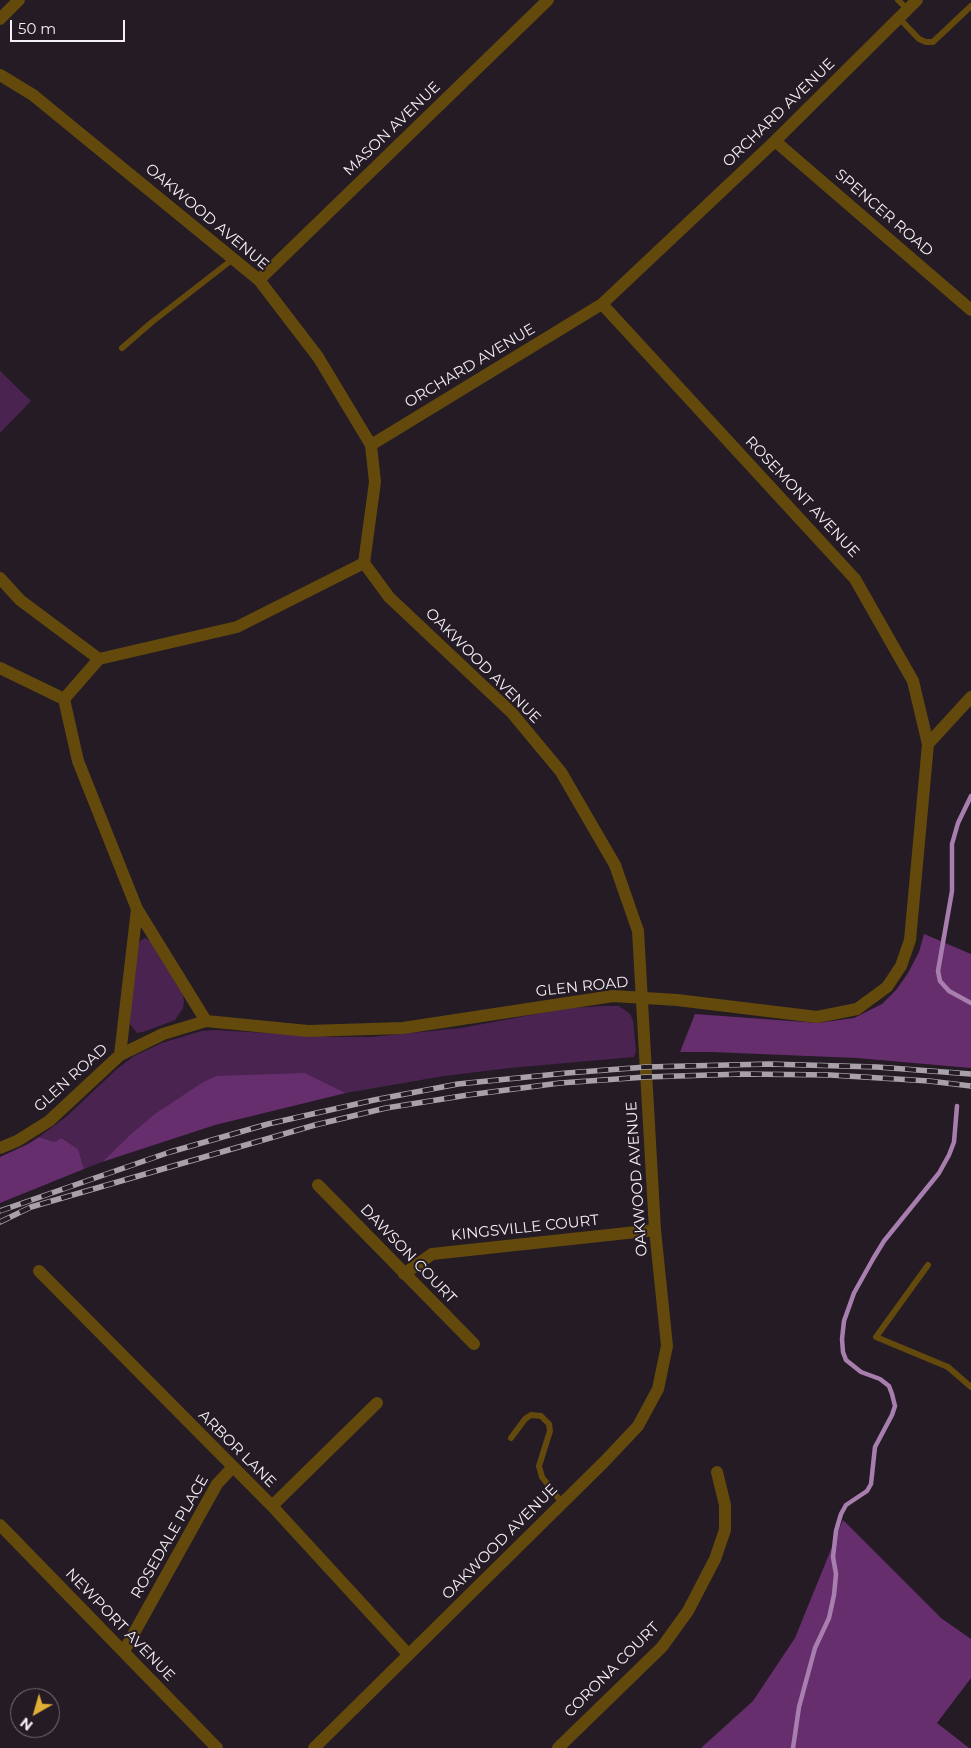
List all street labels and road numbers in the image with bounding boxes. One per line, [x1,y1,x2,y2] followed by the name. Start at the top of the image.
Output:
[719,55,839,171] street label: ORCHARD AVENUE
[340,78,444,180] street label: MASON AVENUE
[142,160,272,274] street label: OAKWOOD AVENUE
[831,166,937,260] street label: SPENCER ROAD
[402,320,538,412] street label: ORCHARD AVENUE
[741,433,863,561] street label: ROSEMONT AVENUE
[422,605,544,727] street label: OAKWOOD AVENUE
[535,973,629,1001] street label: GLEN ROAD
[30,1040,112,1116] street label: GLEN ROAD
[623,1101,651,1257] street label: OAKWOOD AVENUE
[356,1201,460,1307] street label: DAWSON COURT
[450,1211,600,1245] street label: KINGSVILLE COURT
[195,1407,279,1491] street label: ARBOR LANE
[127,1472,213,1602] street label: ROSEDALE PLACE
[439,1481,561,1603] street label: OAKWOOD AVENUE
[62,1565,178,1685] street label: NEWPORT AVENUE
[561,1619,663,1721] street label: CORONA COURT

